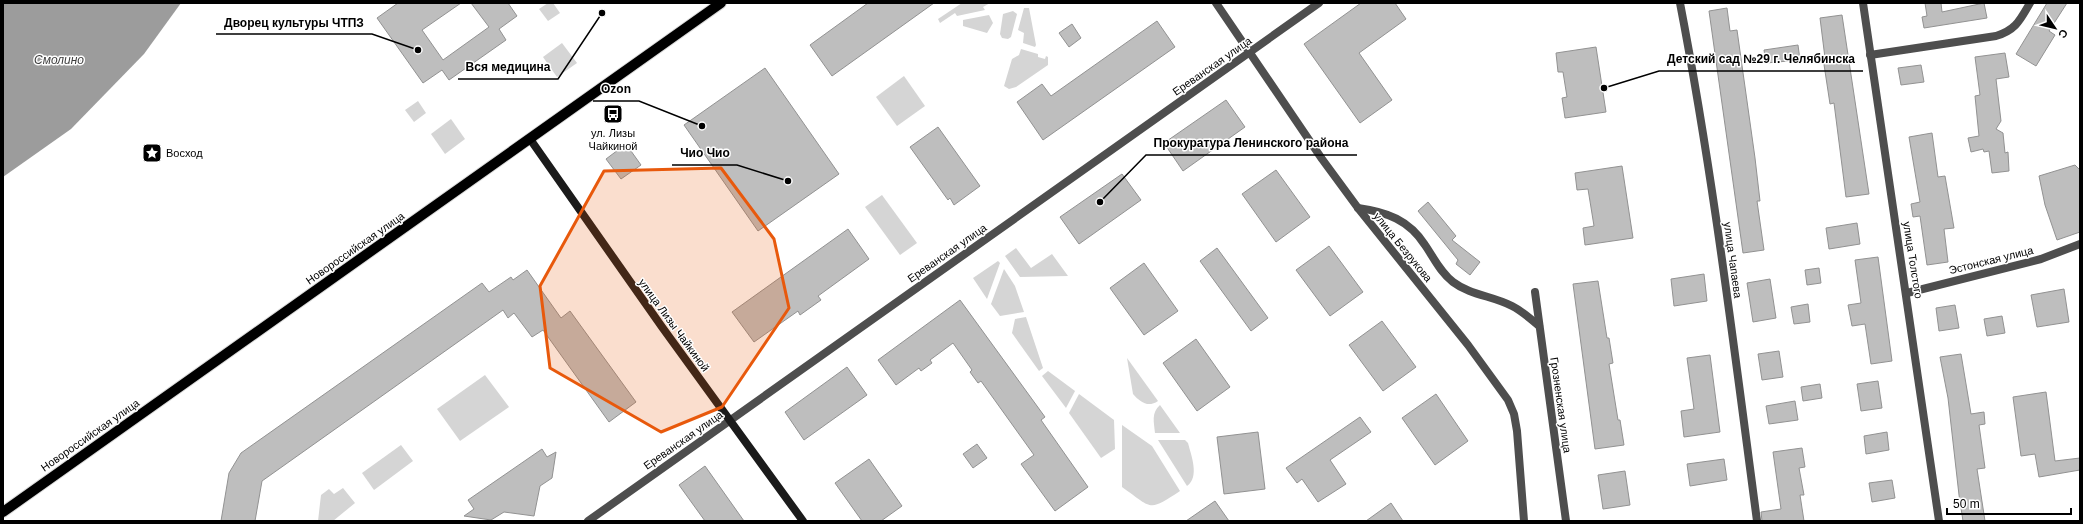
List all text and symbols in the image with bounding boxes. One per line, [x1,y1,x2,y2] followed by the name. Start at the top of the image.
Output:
[2035,8,2075,48] north arrow
[216,10,372,34] callout: Дворец культуры ЧТПЗ
[224,16,364,30] text: Дворец культуры ЧТПЗ
[2056,27,2070,40] text: С
[1170,34,1254,98] street label: Ереванская улица
[1659,47,1863,71] callout: Детский сад №29 г. Челябинска
[1667,52,1855,66] text: Детский сад №29 г. Челябинска
[34,53,84,67] water label: Смолино
[458,55,558,79] callout: Вся медицина
[466,60,551,74] text: Вся медицина
[593,77,639,101] callout: Ozon
[601,82,631,96] text: Ozon
[602,103,624,125] bus stop icon: ул. Лизы Чайкиной
[589,127,637,152] place label: ул. Лизы Чайкиной
[1146,131,1357,155] callout: Прокуратура Ленинского района
[1154,136,1349,150] text: Прокуратура Ленинского района
[672,141,737,165] callout: Чио Чио
[141,142,163,164] place icon: Восход
[680,146,730,160] text: Чио Чио
[166,147,203,159] place label: Восход
[303,209,407,287] street label: Новороссийская улица
[1371,210,1435,285] street label: улица Безрукова
[905,221,989,285] street label: Ереванская улица
[1722,221,1744,300] street label: улица Чапаева
[1901,221,1925,299] street label: улица Толстого
[1948,244,2035,276] street label: Эстонская улица
[636,276,712,374] street label: улица Лизы Чайкиной
[1548,356,1574,455] street label: Грозненская улица
[38,396,142,474] street label: Новороссийская улица
[641,408,725,472] street label: Ереванская улица
[1947,490,2071,516] scale bar
[1953,497,1980,511] text: 50 m

